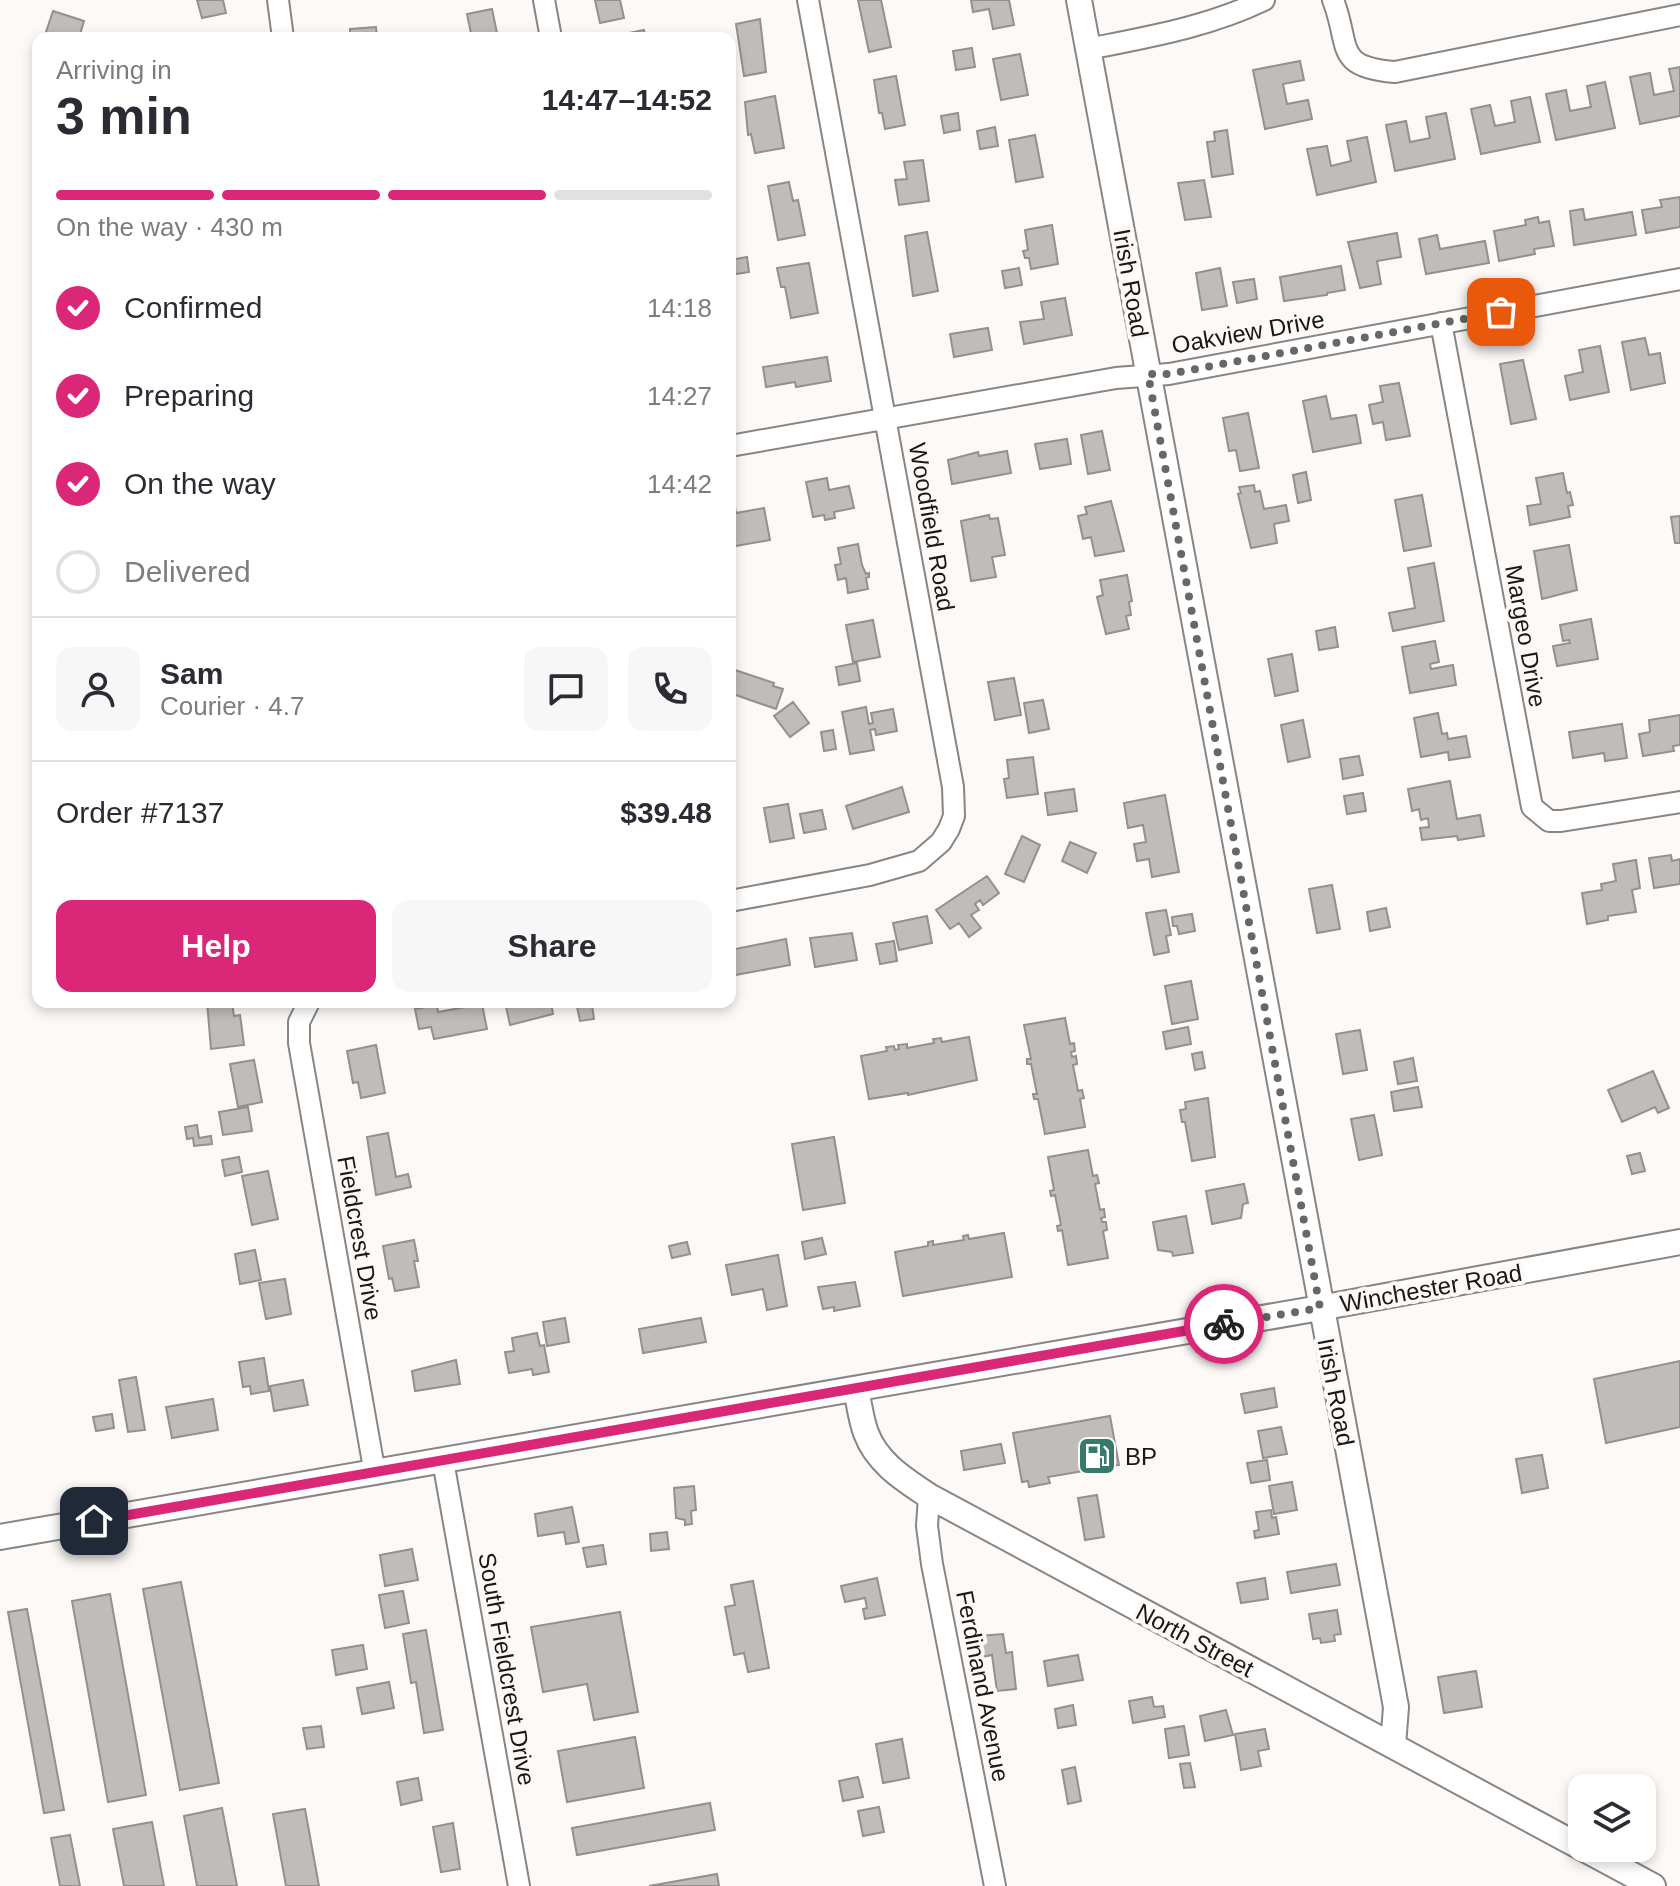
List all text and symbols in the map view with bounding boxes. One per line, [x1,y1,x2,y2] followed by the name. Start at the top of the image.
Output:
[56,55,172,85] text: Arriving in
[542,83,712,116] text: 14:47–14:52
[56,87,192,145] text: 3 min
[56,212,283,242] text: On the way · 430 m
[1108,227,1154,339] street label: Irish Road
[1467,278,1535,346] pin
[56,286,100,330] icon: check
[1479,290,1523,334] icon: bag
[124,291,262,324] text: Confirmed
[647,293,712,323] text: 14:18
[1169,305,1327,359] street label: Oakview Drive
[56,374,100,418] icon: check
[124,379,254,412] text: Preparing
[647,381,712,411] text: 14:27
[904,441,960,613] street label: Woodfield Road
[56,462,100,506] icon: check
[124,467,276,500] text: On the way
[647,469,712,499] text: 14:42
[124,555,251,588] text: Delivered
[1500,563,1552,709] street label: Margeo Drive
[56,647,140,731] button: person
[524,647,608,731] button: chat
[628,647,712,731] button: phone
[160,657,223,690] text: Sam
[160,691,305,721] text: Courier · 4.7
[56,796,224,829] text: Order #7137
[620,796,712,829] text: $39.48
[56,900,376,992] button: Help
[392,900,712,992] button: Share
[332,1154,388,1322] street label: Fieldcrest Drive
[1338,1259,1524,1317] street label: Winchester Road
[1184,1284,1264,1364] courier
[1202,1302,1246,1346] icon: bike
[1312,1336,1360,1448] street label: Irish Road
[1076,1435,1118,1477] fuel station icon: BP
[1125,1443,1157,1470] place label: BP
[60,1487,128,1555] pin
[72,1499,116,1543] icon: home
[473,1550,541,1788] street label: South Fieldcrest Drive
[951,1588,1015,1784] street label: Ferdinand Avenue
[1132,1598,1259,1682] street label: North Street
[1568,1774,1656,1862] map controls
[1568,1774,1656,1862] button: layers

